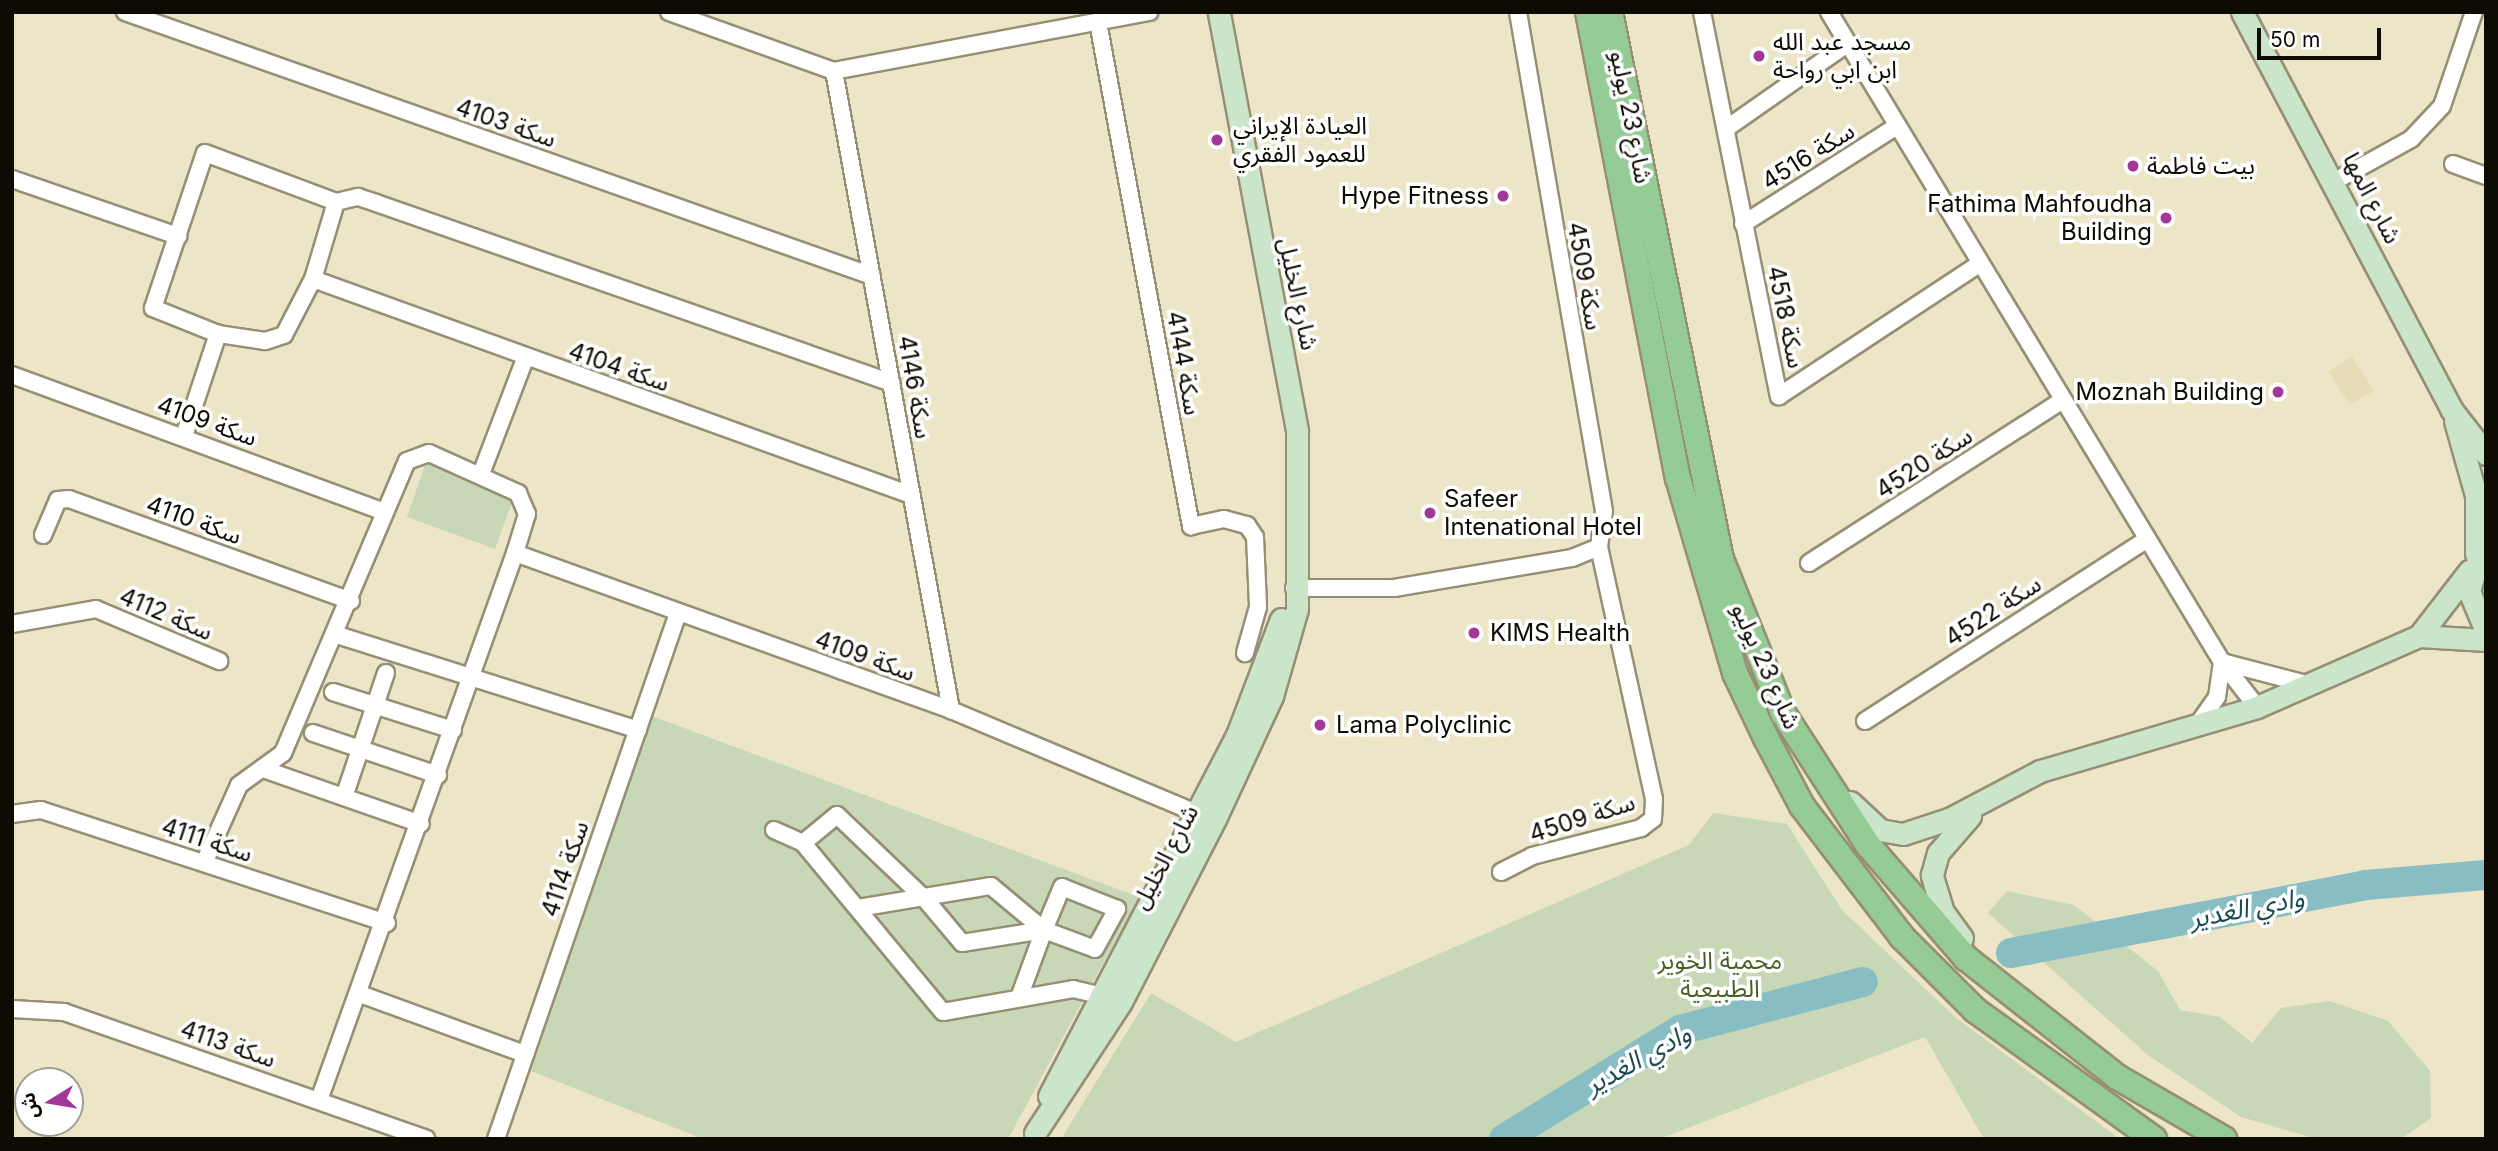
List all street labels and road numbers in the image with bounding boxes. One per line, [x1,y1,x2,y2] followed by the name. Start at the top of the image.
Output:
[1604,48,1658,186] street label: شارع 23 يوليو
[452,92,560,154] street label: سكة 4103
[1756,116,1860,196] street label: سكة 4516
[2337,148,2407,248] street label: شارع المها
[1561,220,1609,332] street label: سكة 4509
[1272,235,1324,353] street label: شارع الخليل
[1761,263,1811,371] street label: سكة 4518
[1161,309,1207,417] street label: سكة 4144
[892,333,938,441] street label: سكة 4146
[565,336,673,398] street label: سكة 4104
[153,390,261,452] street label: سكة 4109
[1870,421,1978,505] street label: سكة 4520
[143,490,245,550] street label: سكة 4110
[1940,569,2046,653] street label: سكة 4522
[115,581,217,647] street label: سكة 4112
[1725,599,1807,733] street label: شارع 23 يوليو
[811,625,919,687] street label: سكة 4109
[1525,787,1639,849] street label: سكة 4509
[1125,800,1205,914] street label: شارع الخليل
[158,812,256,868] street label: سكة 4111
[535,817,595,921] street label: سكة 4114
[177,1014,279,1074] street label: سكة 4113

